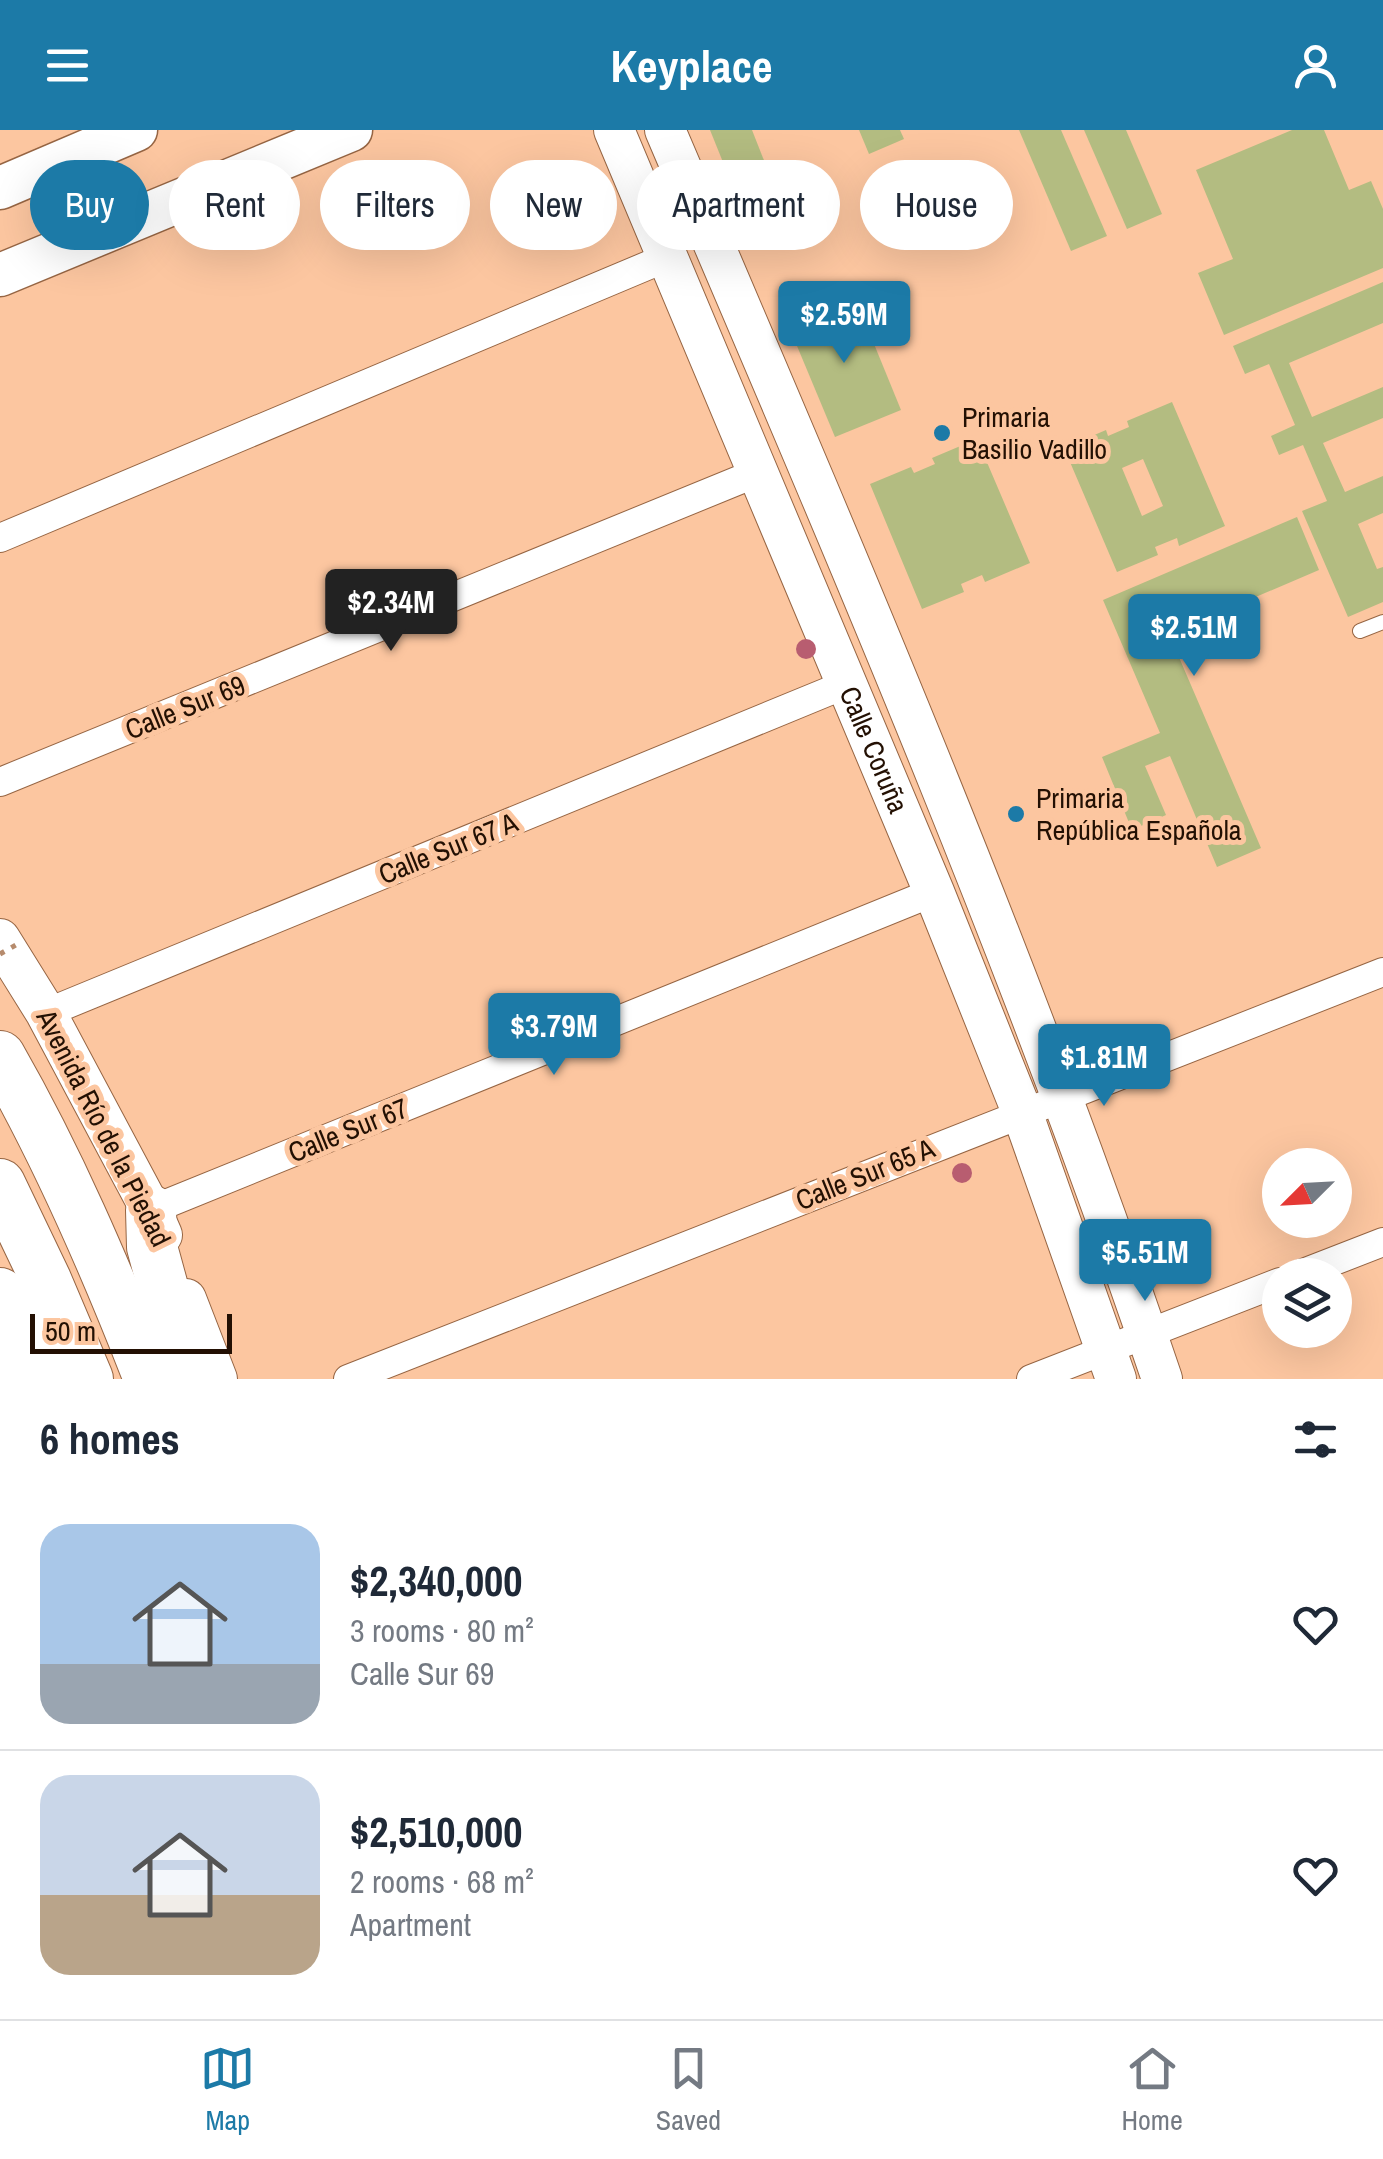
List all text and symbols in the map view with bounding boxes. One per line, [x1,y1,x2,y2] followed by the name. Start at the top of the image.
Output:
[610,35,773,96] text: Keyplace
[40,38,95,93] icon: menu
[1288,38,1343,93] icon: person
[30,160,149,250] chip: Buy
[169,160,300,250] chip: Rent
[320,160,470,250] chip: Filters
[490,160,617,250] chip: New
[637,160,840,250] chip: Apartment
[860,160,1013,250] chip: House
[763,281,925,366] pin: $2.59M
[800,292,888,335] text: $2.59M
[962,398,1107,468] place label: Primaria Basilio Vadillo
[931,422,953,444] marker: Primaria Basilio Vadillo
[310,569,472,654] pin: $2.34M
[347,580,435,623] text: $2.34M
[1113,594,1275,679] pin: $2.51M
[1150,605,1238,648] text: $2.51M
[119,666,251,748] street label: Calle Sur 69
[831,680,918,819] street label: Calle Coruña
[1036,779,1242,849] place label: Primaria República Española
[373,803,524,893] street label: Calle Sur 67 A
[1005,803,1027,825] marker: Primaria República Española
[473,993,635,1078] pin: $3.79M
[27,1002,180,1253] street label: Avenida Río de la Piedad
[510,1004,598,1047] text: $3.79M
[1023,1024,1185,1109] pin: $1.81M
[1060,1035,1148,1078] text: $1.81M
[282,1089,414,1171] street label: Calle Sur 67
[790,1129,941,1219] street label: Calle Sur 65 A
[1262,1148,1352,1238] north arrow
[1262,1148,1352,1348] map controls
[1064,1219,1226,1304] pin: $5.51M
[1101,1230,1189,1273] text: $5.51M
[1262,1258,1352,1348] button: layers
[30,1309,232,1354] scale bar
[45,1312,96,1350] text: 50 m
[40,1411,180,1467] text: 6 homes
[1288,1412,1343,1467] icon: filters
[350,1553,522,1609] text: $2,340,000
[120,1564,240,1684] icon: home
[1288,1597,1343,1652] icon: heart
[350,1609,534,1652] text: 3 rooms · 80 m²
[350,1652,494,1695] text: Calle Sur 69
[350,1804,522,1860] text: $2,510,000
[120,1815,240,1935] icon: home
[1288,1848,1343,1903] icon: heart
[350,1860,534,1903] text: 2 rooms · 68 m²
[350,1903,471,1946] text: Apartment
[200,2041,255,2139] tab: Map
[656,2041,721,2139] tab: Saved
[1121,2041,1183,2139] tab: Home

